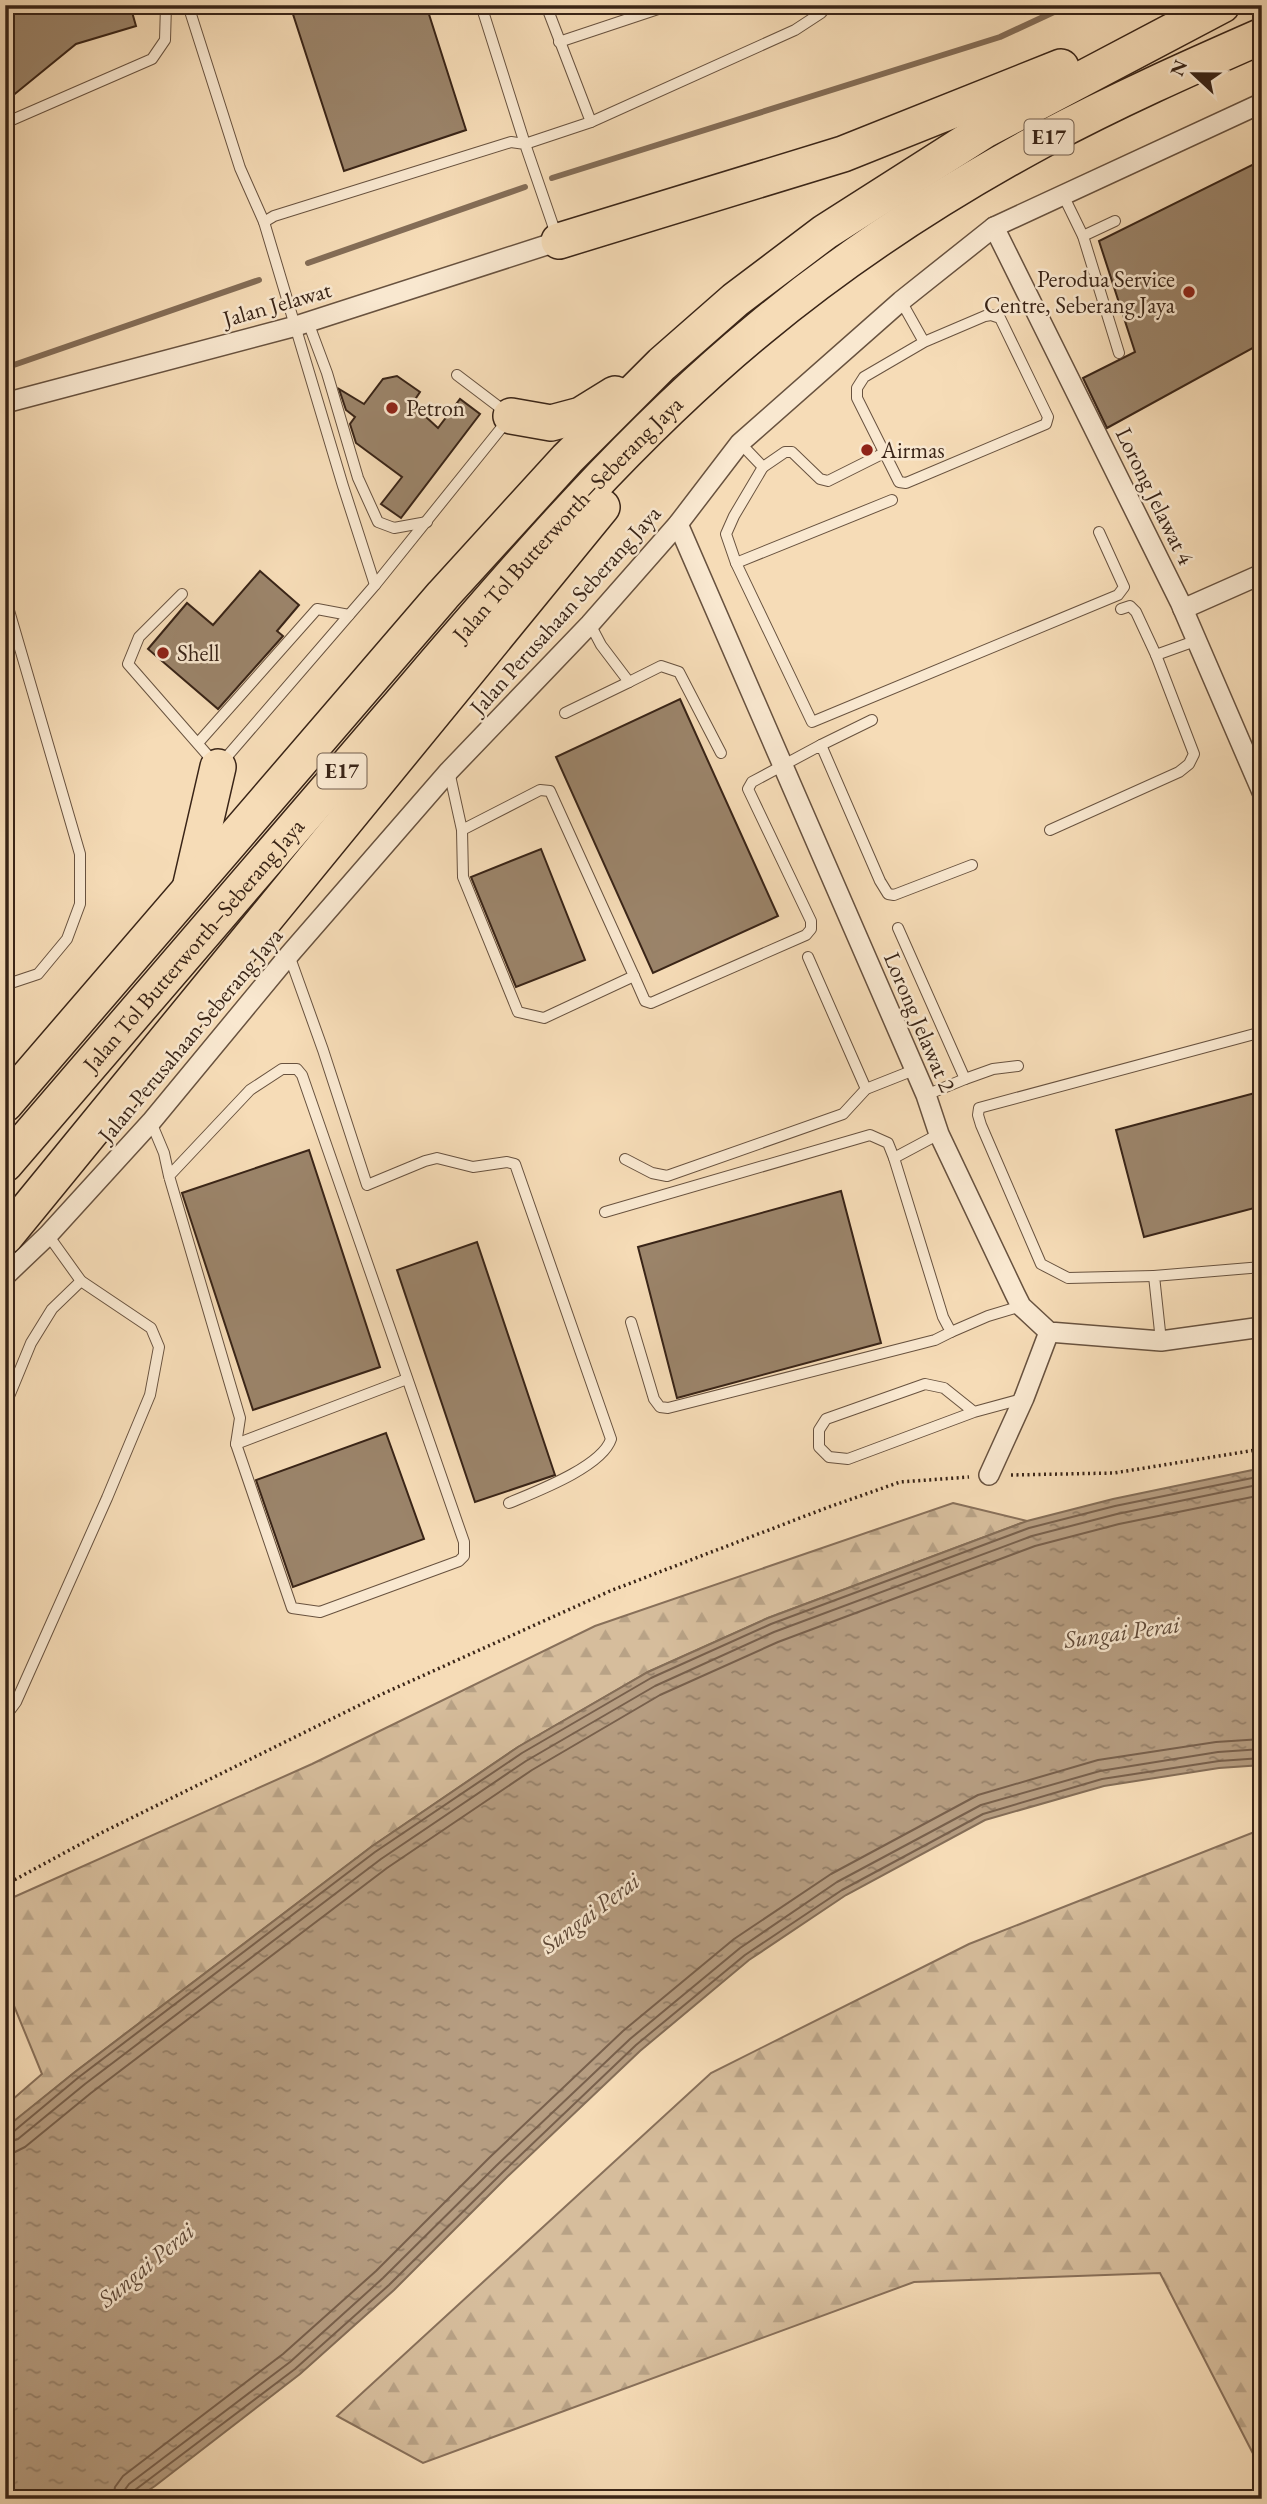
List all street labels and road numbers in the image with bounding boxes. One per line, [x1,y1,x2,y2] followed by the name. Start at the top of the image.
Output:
[1024,120,1074,154] road number: E17
[217,274,335,334] street label: Jalan Jelawat
[444,389,689,650] street label: Jalan Tol Butterworth–Seberang Jaya
[1109,422,1202,570] street label: Lorong Jelawat 4
[461,498,668,723] street label: Jalan Perusahaan Seberang Jaya
[318,754,366,788] road number: E17
[75,811,311,1080] street label: Jalan Tol Butterworth–Seberang Jaya
[90,921,289,1150] street label: Jalan Perusahaan Seberang Jaya
[877,948,963,1096] street label: Lorong Jelawat 2

